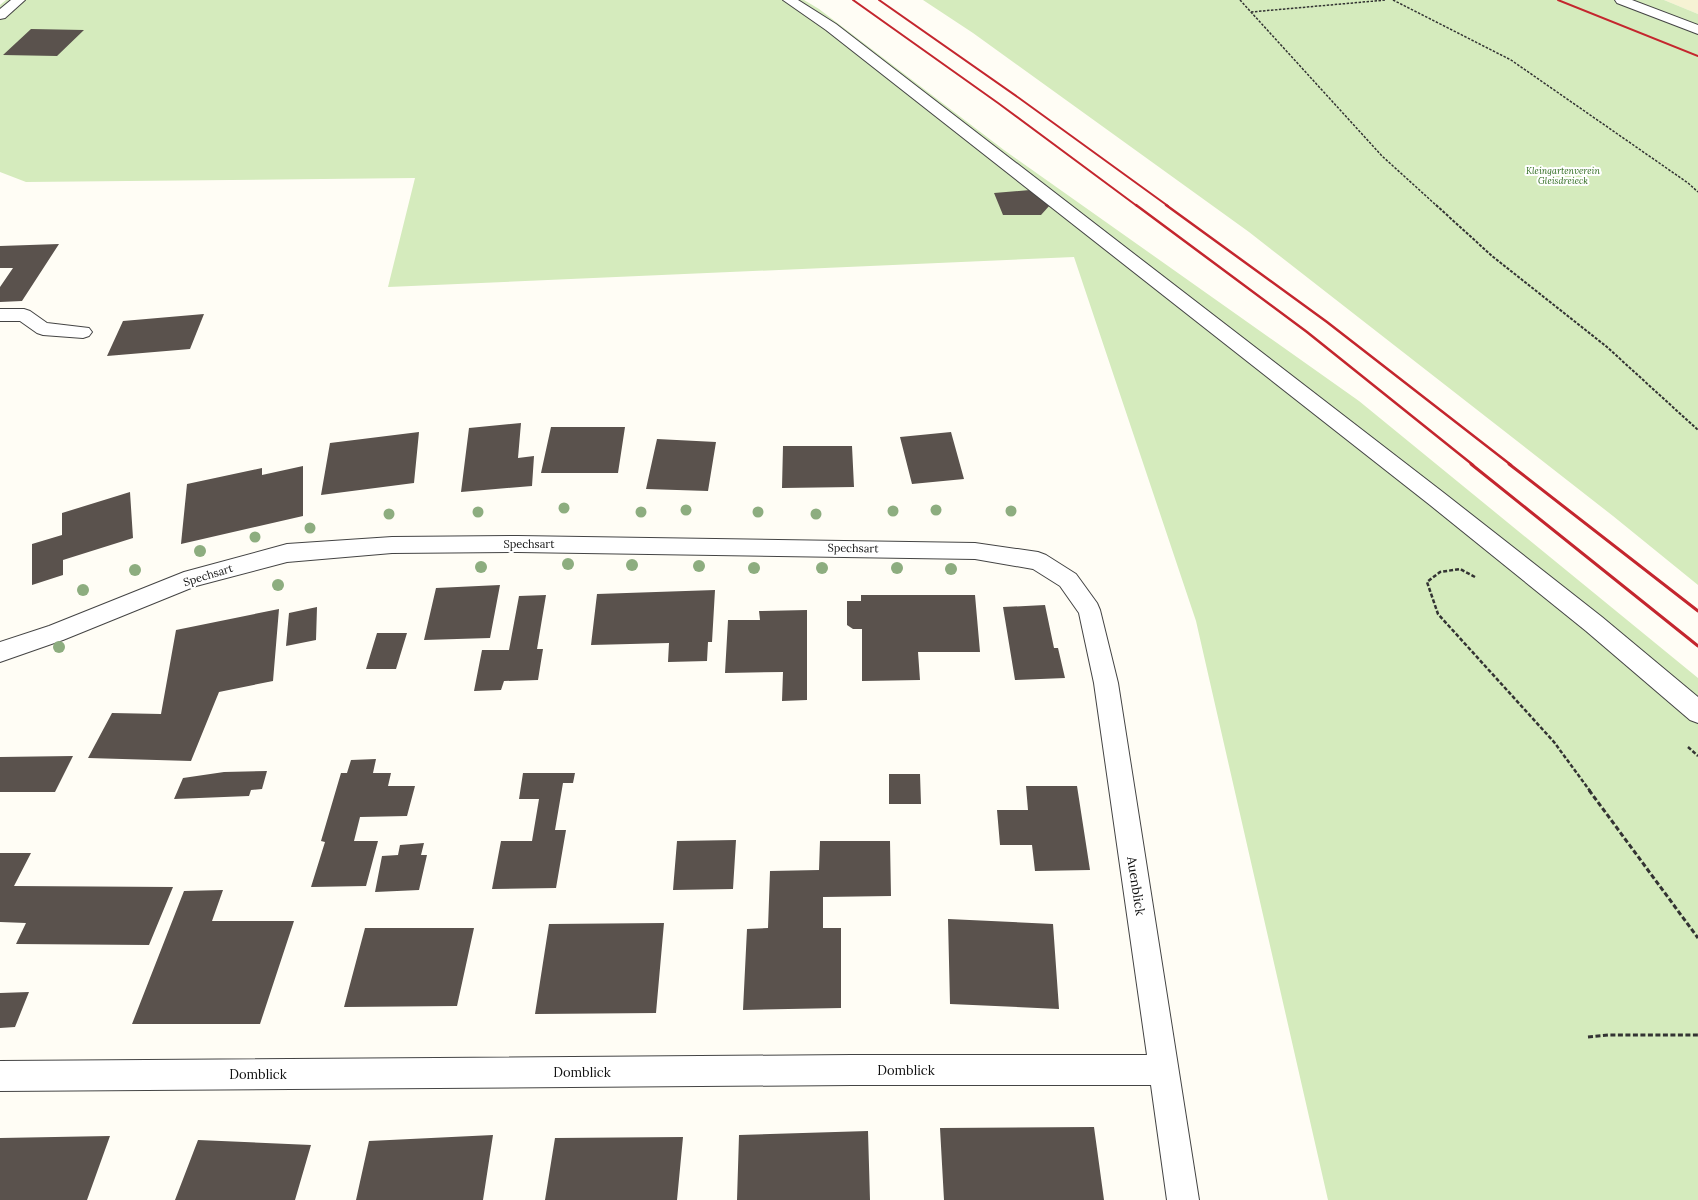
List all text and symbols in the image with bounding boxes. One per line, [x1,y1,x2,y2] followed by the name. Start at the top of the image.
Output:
[1526,165,1600,186] park label: Kleingartenverein Gleisdreieck
[504,537,555,551] street label: Spechsart
[827,541,879,555] street label: Spechsart
[182,561,235,589] street label: Spechsart
[1123,854,1149,917] street label: Auenblick
[877,1062,935,1079] street label: Domblick
[553,1064,611,1081] street label: Domblick
[229,1066,287,1083] street label: Domblick

